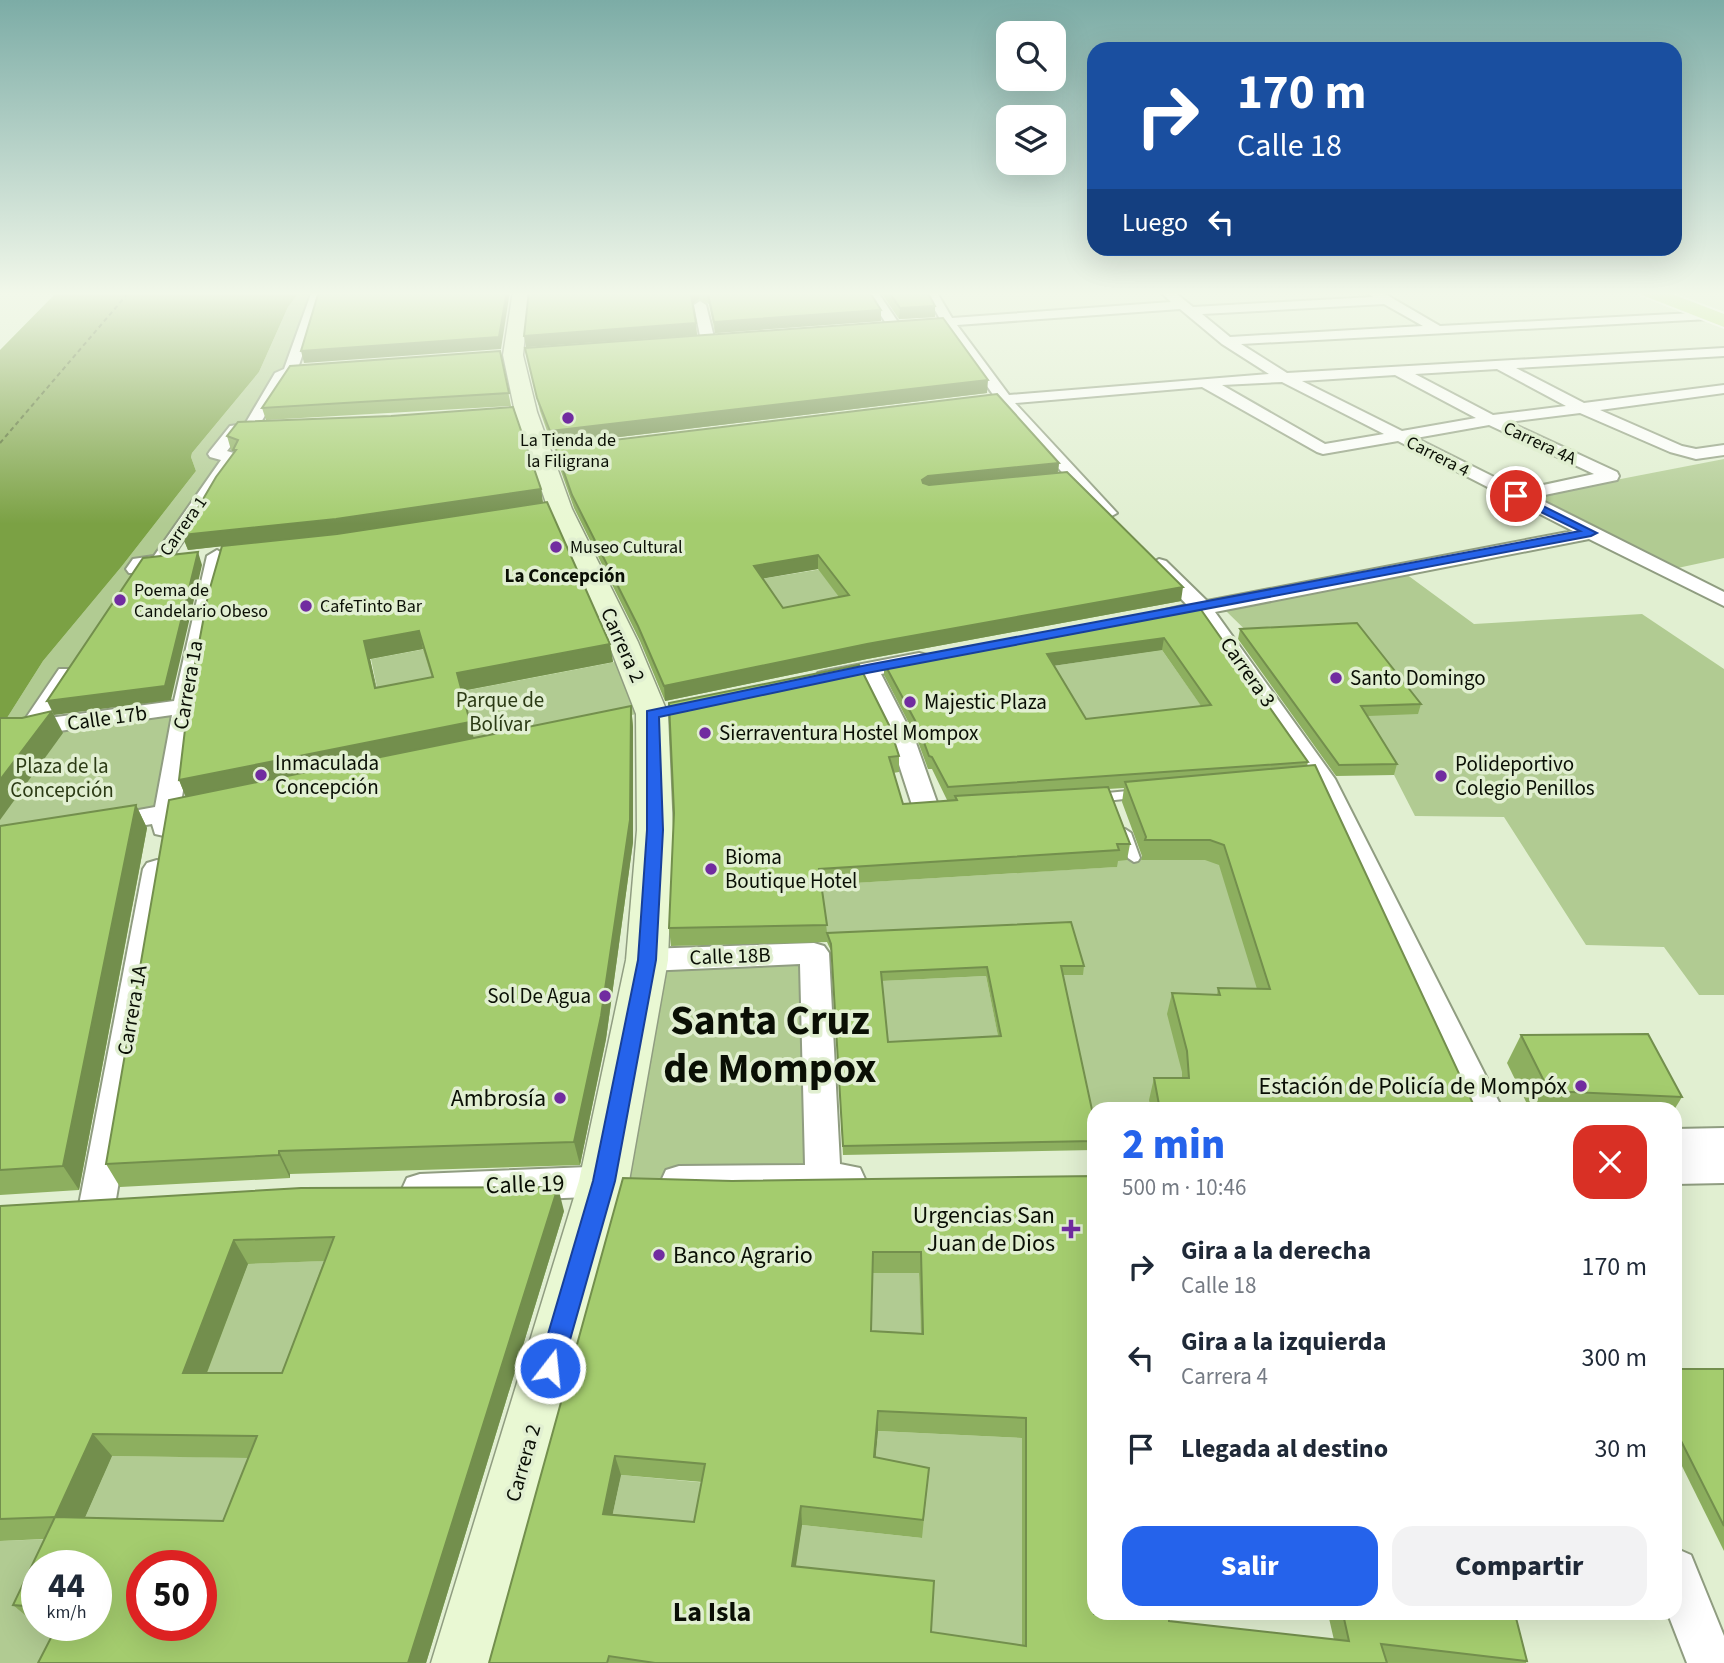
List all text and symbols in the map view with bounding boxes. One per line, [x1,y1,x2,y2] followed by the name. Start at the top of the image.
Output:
[996,21,1066,175] map controls
[996,21,1066,91] button: search
[1237,58,1366,128] text: 170 m
[1122,70,1213,161] icon: right
[996,105,1066,175] button: layers
[1237,123,1342,169] text: Calle 18
[1202,203,1240,241] icon: left
[1122,204,1188,241] text: Luego
[560,410,576,426] marker: La Tienda de la Filigrana
[1499,416,1581,471] street label: Carrera 4A
[520,428,616,474] place label: La Tienda de la Filigrana
[1402,430,1474,483] street label: Carrera 4
[1486,466,1546,526] pin
[1497,477,1535,515] icon: arrive
[154,491,213,561] street label: Carrera 1
[570,535,683,560] place label: Museo Cultural
[548,539,564,555] marker: Museo Cultural
[505,563,625,590] district label: La Concepción
[134,578,268,624] place label: Poema de Candelario Obeso
[112,592,128,608] marker: Poema de Candelario Obeso
[320,594,423,619] place label: CafeTinto Bar
[298,598,314,614] marker: CafeTinto Bar
[593,603,653,687] street label: Carrera 2
[1213,631,1283,713] street label: Carrera 3
[165,638,211,732] street label: Carrera 1a
[1350,663,1486,693] place label: Santo Domingo
[1328,670,1344,686] marker: Santo Domingo
[456,685,544,739] park label: Parque de Bolívar
[924,687,1047,717] place label: Majestic Plaza
[902,694,918,710] marker: Majestic Plaza
[65,698,149,738] street label: Calle 17b
[719,718,979,748] place label: Sierraventura Hostel Mompox
[697,725,713,741] marker: Sierraventura Hostel Mompox
[275,748,379,802] place label: Inmaculada Concepción
[1455,749,1595,803] place label: Polideportivo Colegio Penillos
[10,751,114,805] park label: Plaza de la Concepción
[253,767,269,783] marker: Inmaculada Concepción
[1433,768,1449,784] marker: Polideportivo Colegio Penillos
[725,842,857,896] place label: Bioma Boutique Hotel
[703,861,719,877] marker: Bioma Boutique Hotel
[689,940,771,972] street label: Calle 18B
[109,962,155,1057] street label: Carrera 1A
[487,981,591,1011] place label: Sol De Agua
[597,988,613,1004] marker: Sol De Agua
[663,991,877,1099] district label: Santa Cruz de Mompox
[1258,1069,1567,1104] place label: Estación de Policía de Mompóx
[1573,1078,1589,1094] marker: Estación de Policía de Mompóx
[451,1081,546,1116] place label: Ambrosía
[552,1090,568,1106] marker: Ambrosía
[1122,1115,1225,1175] text: 2 min
[1573,1125,1647,1199] button: close
[485,1166,565,1203] street label: Calle 19
[1122,1171,1246,1204] text: 500 m · 10:46
[913,1198,1055,1261] place label: Urgencias San Juan de Dios
[1061,1219,1081,1239] marker: Urgencias San Juan de Dios
[1181,1232,1371,1269] text: Gira a la derecha
[673,1238,813,1273] place label: Banco Agrario
[651,1247,667,1263] marker: Banco Agrario
[1122,1248,1160,1286] icon: right
[1581,1248,1647,1285] text: 170 m
[1181,1269,1256,1302] text: Calle 18
[1181,1323,1386,1360] text: Gira a la izquierda
[513,1331,587,1405] position arrow
[1122,1339,1160,1377] icon: left
[1581,1339,1647,1376] text: 300 m
[1181,1360,1268,1393] text: Carrera 4
[498,1421,548,1505] street label: Carrera 2
[1122,1430,1160,1468] icon: arrive
[1181,1430,1388,1467] text: Llegada al destino
[1594,1430,1647,1467] text: 30 m
[1122,1526,1378,1606] button: Salir
[1392,1526,1647,1606] button: Compartir
[126,1550,217,1641] speed limit sign: 50
[48,1561,85,1611] text: 44
[673,1592,751,1632] district label: La Isla
[47,1600,86,1625] text: km/h

